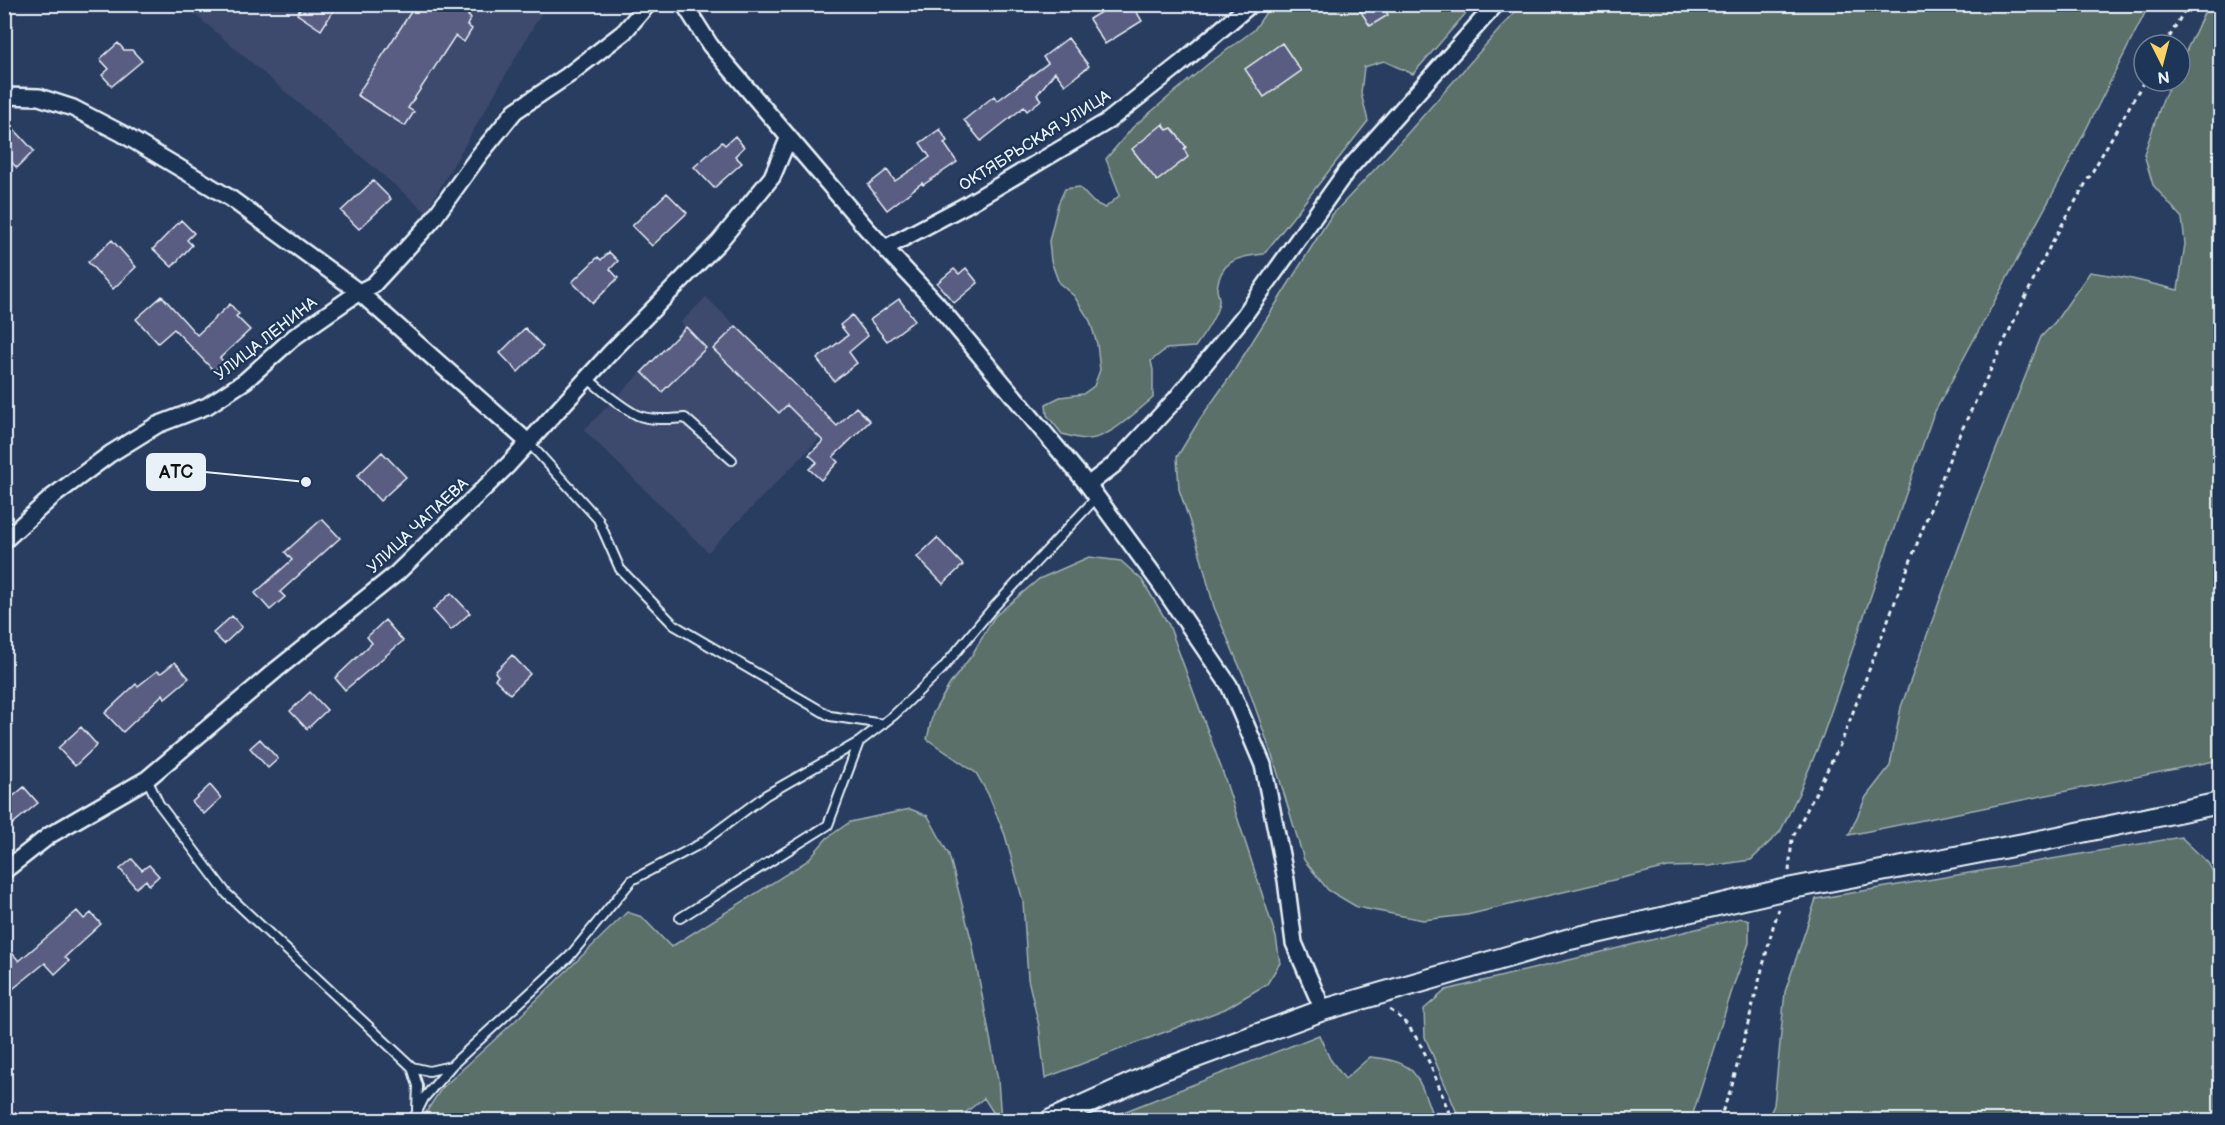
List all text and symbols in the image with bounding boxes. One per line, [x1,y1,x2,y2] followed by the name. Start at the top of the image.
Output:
[2132,33,2192,93] north arrow
[2156,66,2170,87] text: N
[956,86,1114,195] street label: ОКТЯБРЬСКАЯ УЛИЦА
[211,293,321,385] street label: УЛИЦА ЛЕНИНА
[147,454,205,490] callout: АТС
[158,462,193,483] text: АТС
[364,474,473,578] street label: УЛИЦА ЧАПАЕВА

